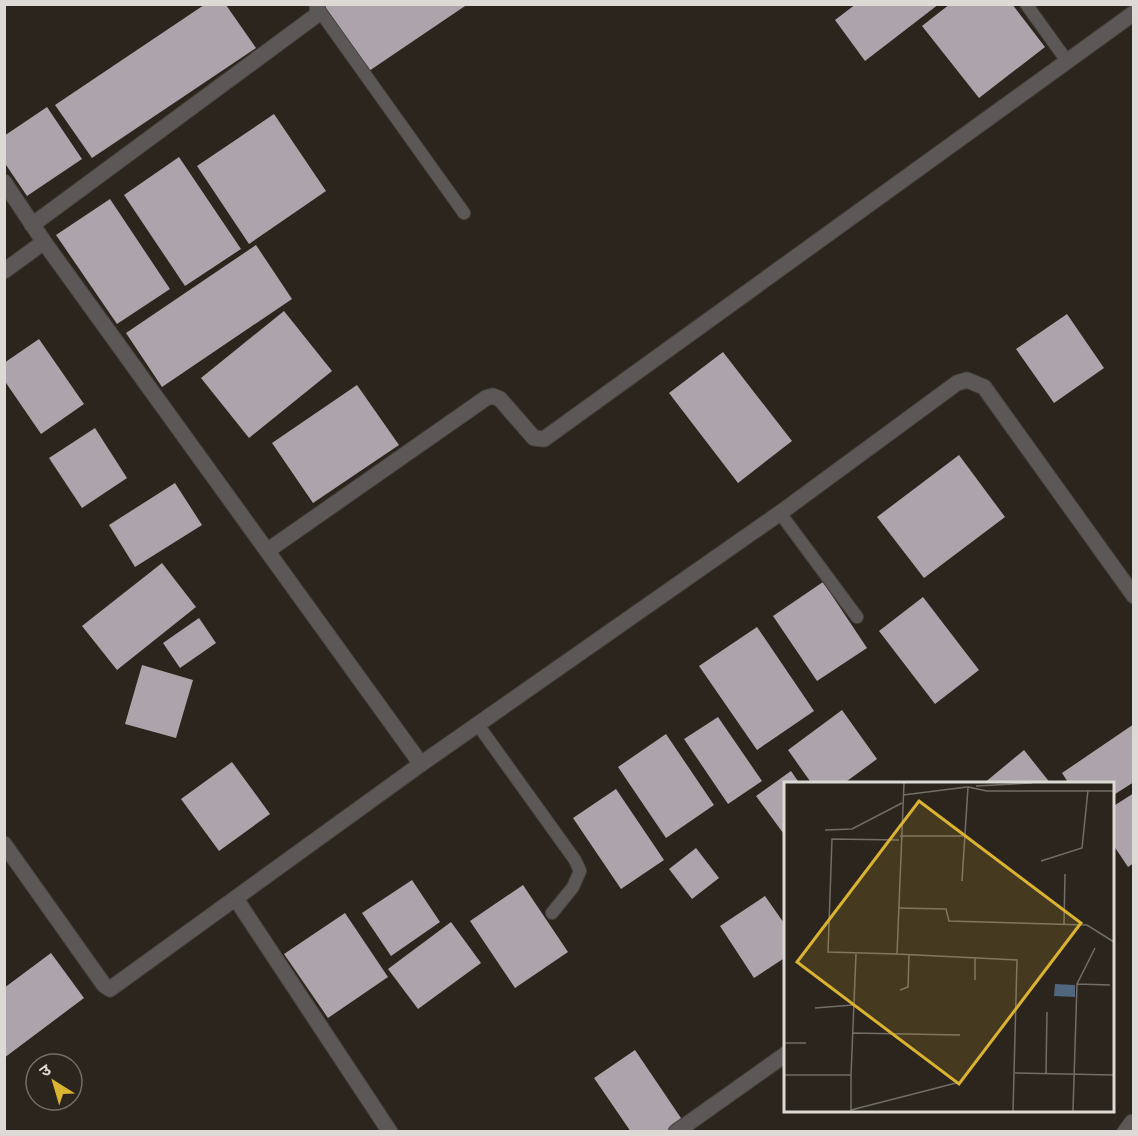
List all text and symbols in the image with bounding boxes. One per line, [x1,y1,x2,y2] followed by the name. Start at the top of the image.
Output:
[784,782,1114,1112] inset map
[24,1052,84,1112] north arrow
[36,1060,55,1081] text: उ

